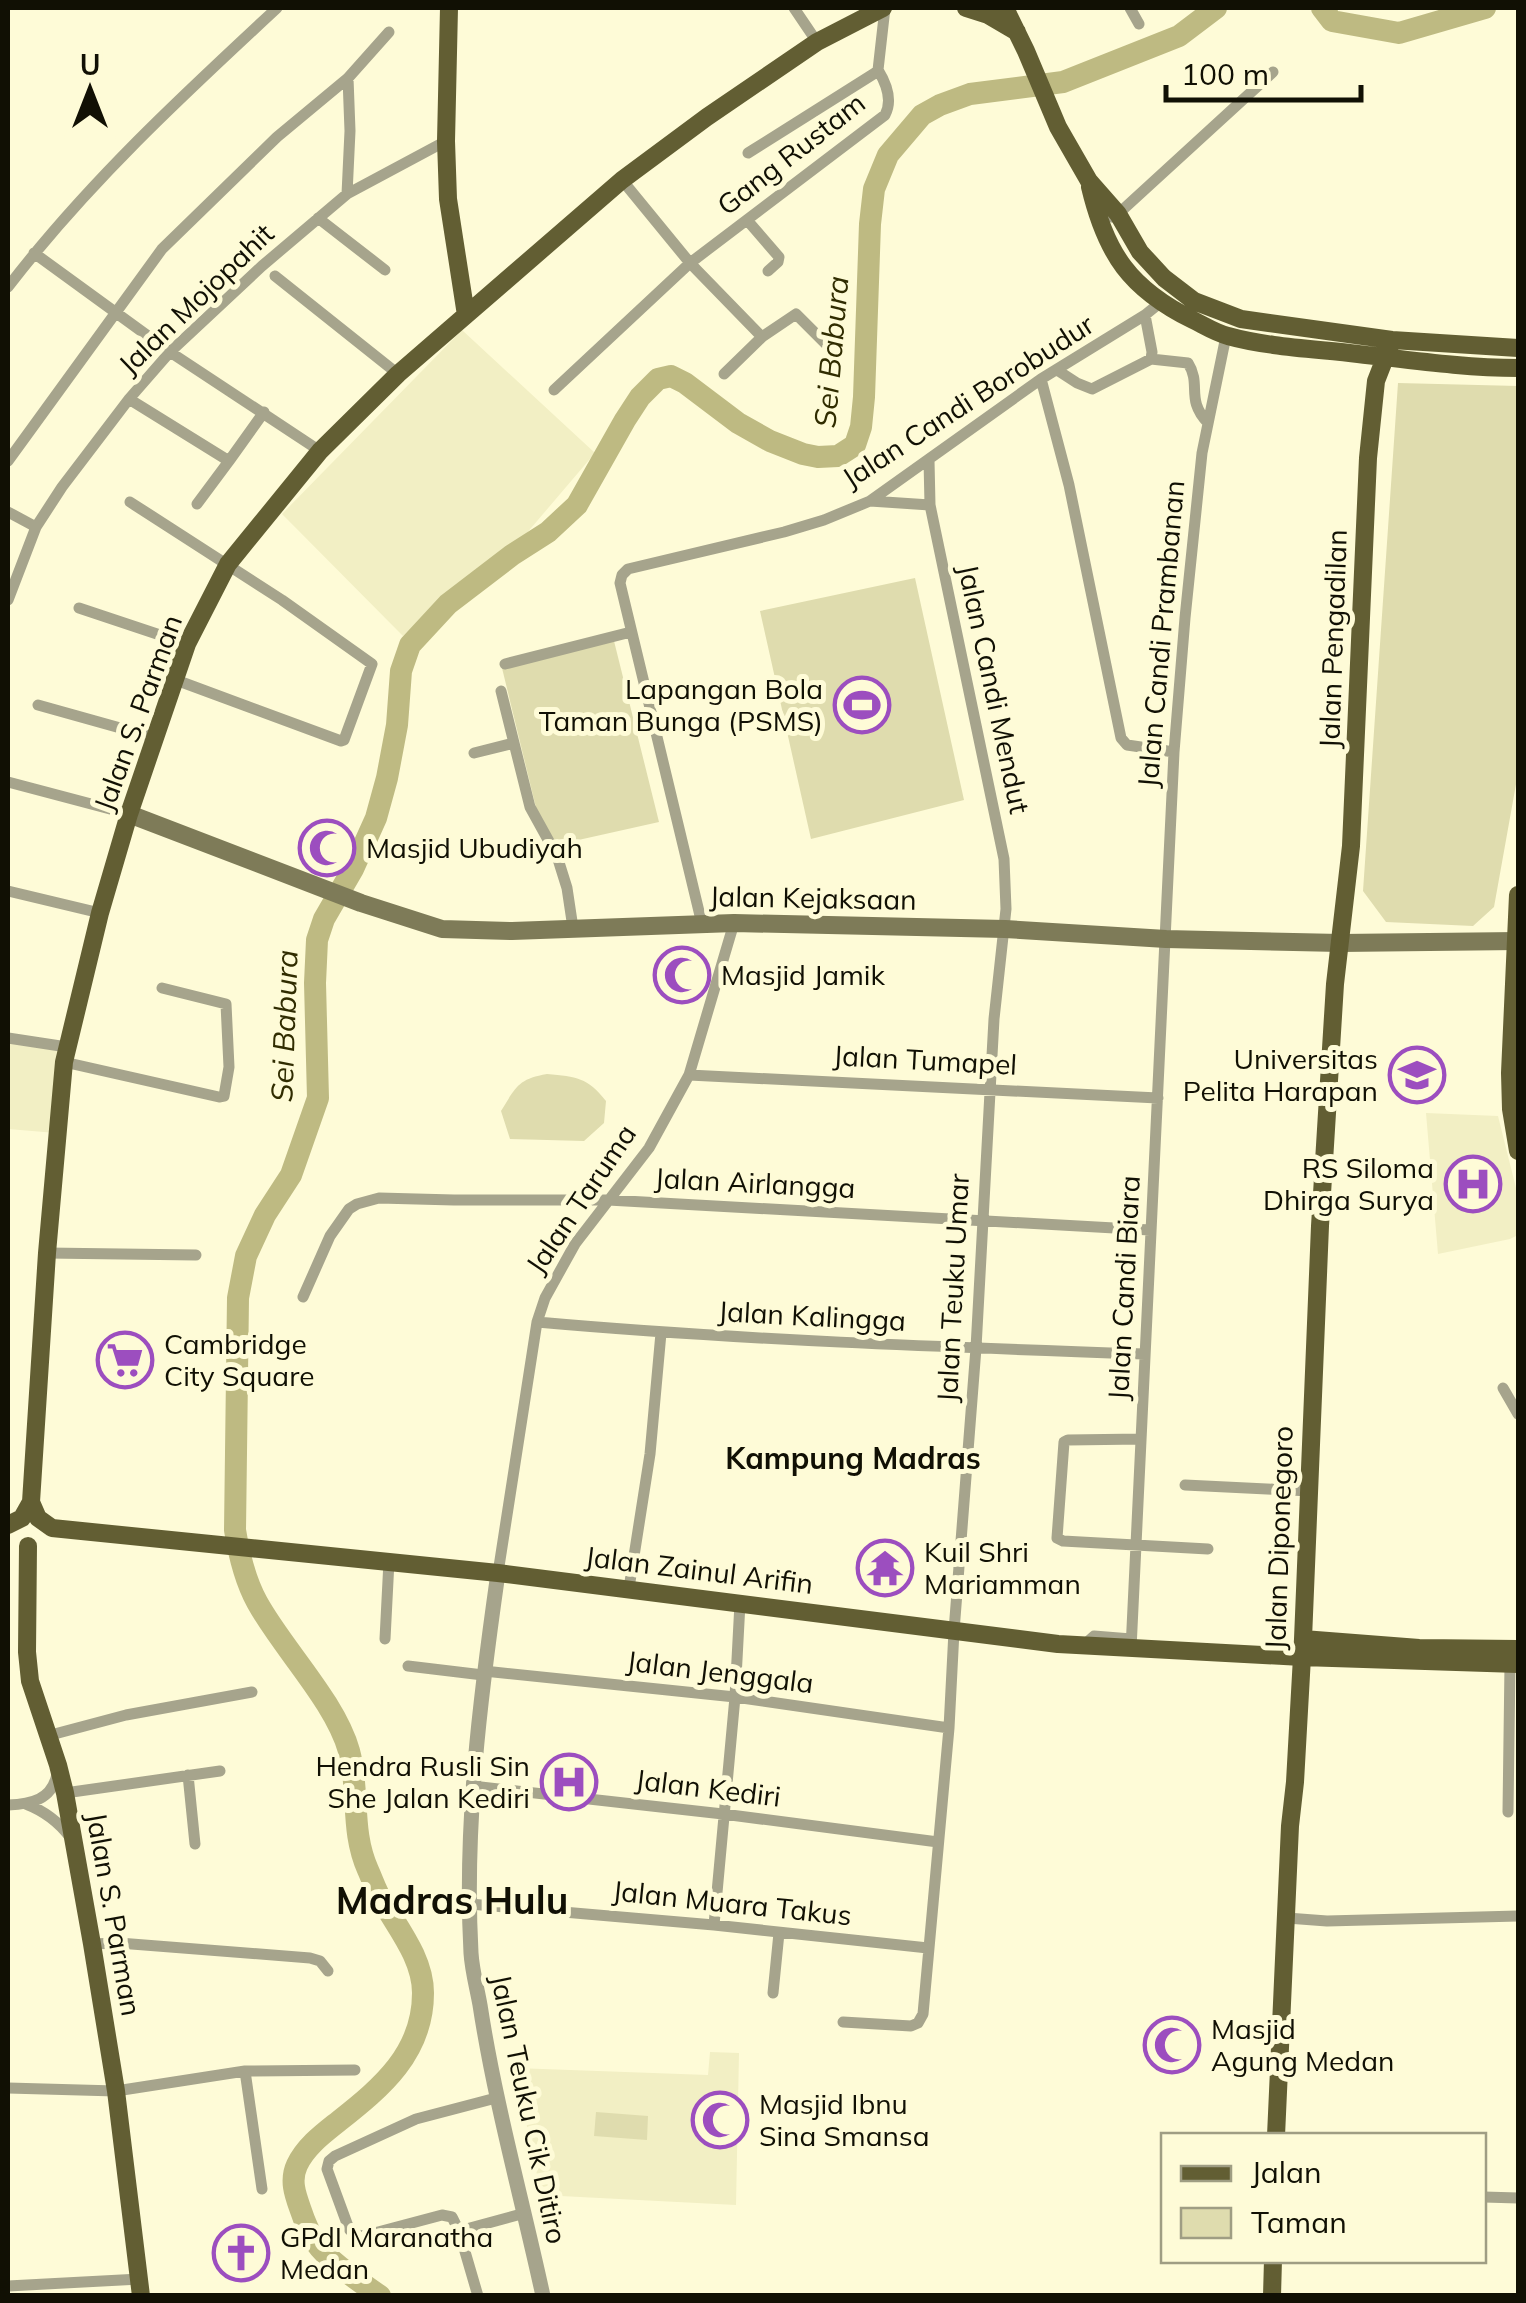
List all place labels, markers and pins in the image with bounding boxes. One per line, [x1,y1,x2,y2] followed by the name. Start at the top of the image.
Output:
[539,671,823,738] place label: Lapangan Bola Taman Bunga (PSMS)
[832,675,892,735] sports icon: Lapangan Bola Taman Bunga (PSMS)
[297,818,357,878] mosque icon: Masjid Ubudiyah
[366,830,583,865] place label: Masjid Ubudiyah
[652,945,712,1005] mosque icon: Masjid Jamik
[721,957,885,992] place label: Masjid Jamik
[1183,1041,1378,1108] place label: Universitas Pelita Harapan
[1387,1045,1447,1105] school or university icon: Universitas Pelita Harapan
[1263,1150,1434,1217] place label: RS Siloma Dhirga Surya
[1443,1154,1503,1214] hospital icon: RS Siloma Dhirga Surya
[164,1326,314,1393] place label: Cambridge City Square
[95,1330,155,1390] supermarket icon: Cambridge City Square
[924,1534,1081,1601] place label: Kuil Shri Mariamman
[855,1538,915,1598] temple icon: Kuil Shri Mariamman
[315,1748,530,1815] place label: Hendra Rusli Sin She Jalan Kediri
[539,1752,599,1812] hospital icon: Hendra Rusli Sin She Jalan Kediri
[1211,2011,1394,2078] place label: Masjid Agung Medan
[1142,2015,1202,2075] mosque icon: Masjid Agung Medan
[759,2086,930,2153] place label: Masjid Ibnu Sina Smansa
[690,2090,750,2150] mosque icon: Masjid Ibnu Sina Smansa
[280,2219,493,2286] place label: GPdI Maranatha Medan
[211,2223,271,2283] church icon: GPdI Maranatha Medan

